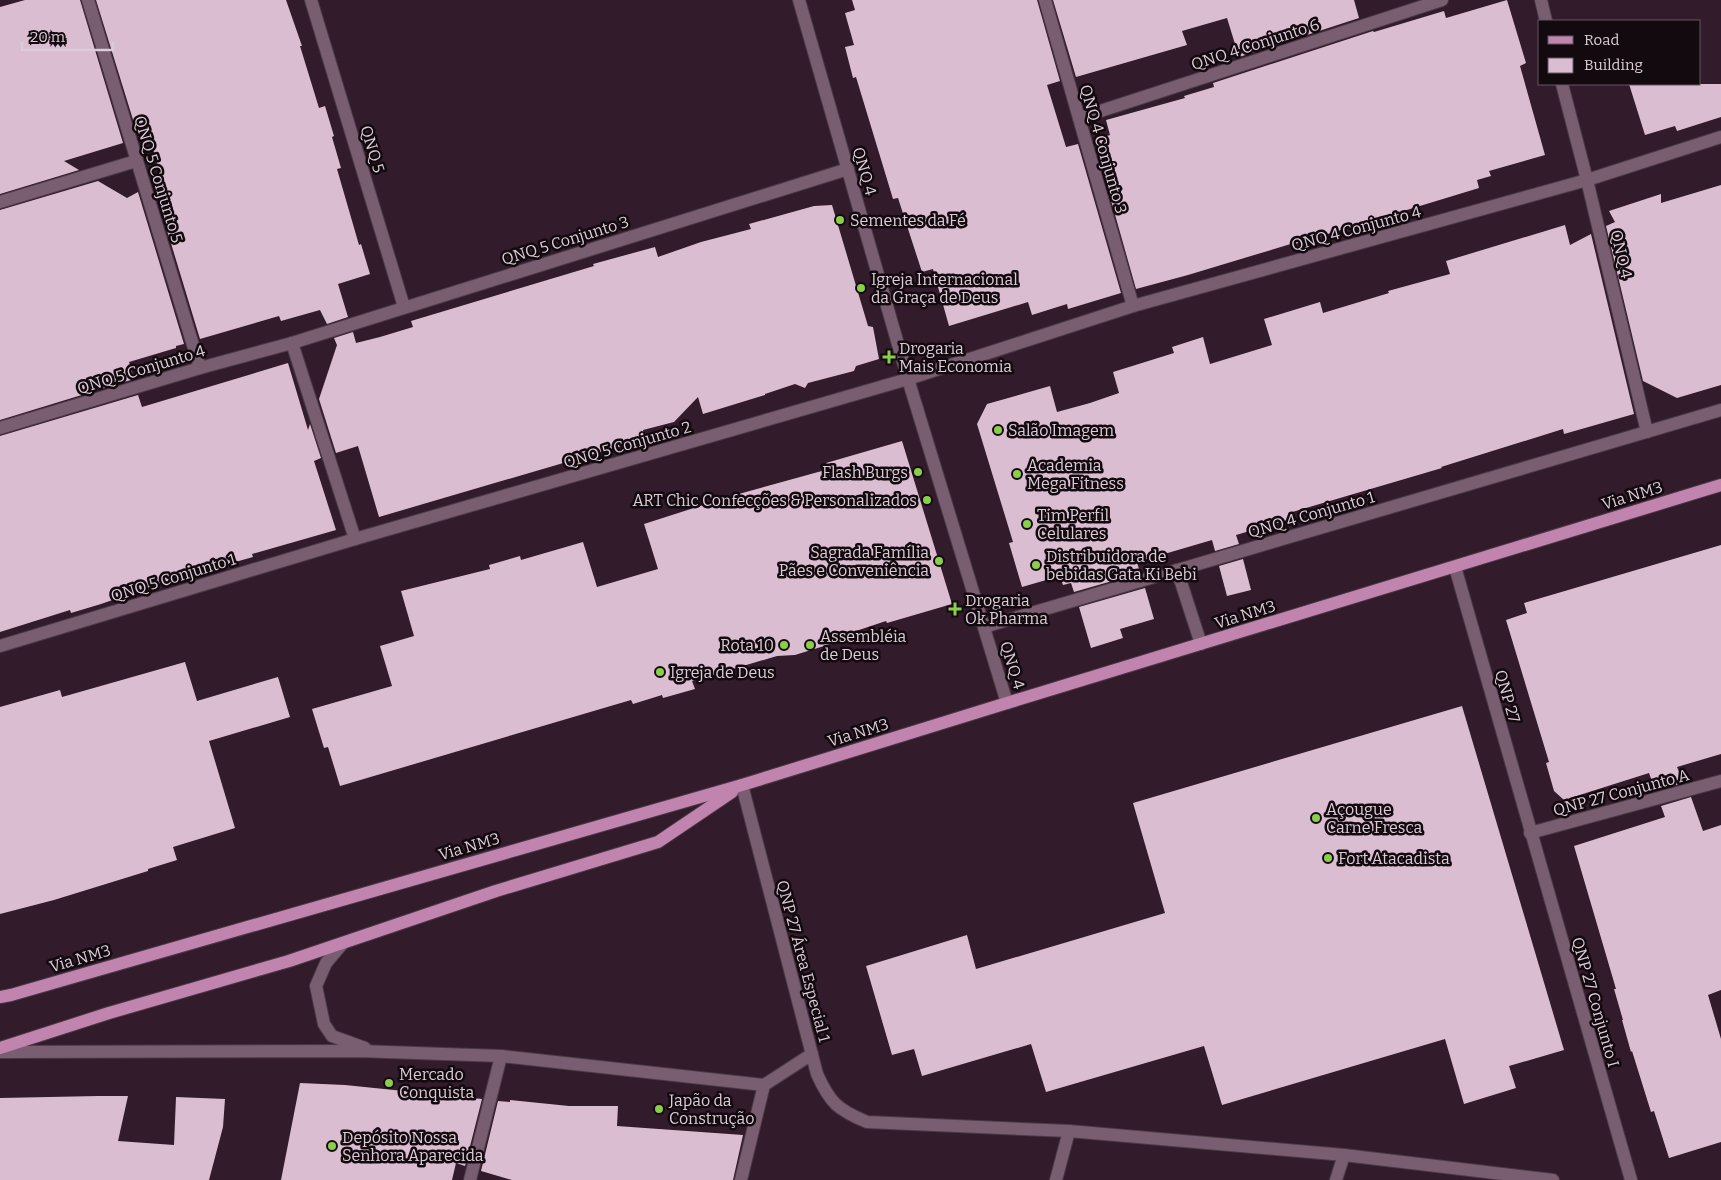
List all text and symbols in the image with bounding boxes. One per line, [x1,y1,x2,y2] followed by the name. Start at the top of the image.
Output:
[1189,15,1322,74] street label: QNQ 4 Conjunto 6
[22,20,114,52] scale bar
[1538,20,1701,85] legend
[30,28,66,46] text: 20 m
[1584,31,1619,49] text: Road
[1584,56,1643,74] text: Building
[1076,82,1131,216] street label: QNQ 4 Conjunto 3
[130,113,187,245] street label: QNQ 5 Conjunto 5
[356,123,389,175] street label: QNQ 5
[849,145,881,198] street label: QNQ 4
[1289,202,1424,255] street label: QNQ 4 Conjunto 4
[850,211,966,230] place label: Sementes da Fé
[499,212,631,269] street label: QNQ 5 Conjunto 3
[834,214,846,226] marker: Sementes da Fé
[1607,228,1636,281] street label: QNQ 4
[871,270,1018,307] place label: Igreja Internacional da Graça de Deus
[855,282,867,294] marker: Igreja Internacional da Graça de Deus
[899,339,1012,376] place label: Drogaria Mais Economia
[75,341,208,398] street label: QNQ 5 Conjunto 4
[883,351,895,363] marker: Drogaria Mais Economia
[561,417,693,472] street label: QNQ 5 Conjunto 2
[1008,421,1114,440] place label: Salão Imagem
[992,424,1004,436] marker: Salão Imagem
[1027,456,1124,493] place label: Academia Mega Fitness
[822,463,908,482] place label: Flash Burgs
[912,466,924,478] marker: Flash Burgs
[1011,468,1023,480] marker: Academia Mega Fitness
[1599,477,1665,514] street label: Via NM3
[1246,487,1377,542] street label: QNQ 4 Conjunto 1
[632,491,917,510] place label: ART Chic Confecções & Personalizados
[921,494,933,506] marker: ART Chic Confecções & Personalizados
[1037,506,1110,543] place label: Tim Perfil Celulares
[1021,518,1033,530] marker: Tim Perfil Celulares
[779,543,929,580] place label: Sagrada Família Pães e Conveniência
[1046,547,1197,584] place label: Distribuidora de bebidas Gata Ki Bebi
[108,549,238,606] street label: QNQ 5 Conjunto 1
[933,555,945,567] marker: Sagrada Família Pães e Conveniência
[1030,559,1042,571] marker: Distribuidora de bebidas Gata Ki Bebi
[965,591,1048,628] place label: Drogaria Ok Pharma
[1212,596,1278,633] street label: Via NM3
[949,603,961,615] marker: Drogaria Ok Pharma
[820,627,907,664] place label: Assembléia de Deus
[720,636,774,655] place label: Rota 10
[778,639,790,651] marker: Rota 10
[804,639,816,651] marker: Assembléia de Deus
[996,639,1029,692] street label: QNQ 4
[670,663,775,682] place label: Igreja de Deus
[654,666,666,678] marker: Igreja de Deus
[1491,668,1524,725] street label: QNP 27
[825,714,891,751] street label: Via NM3
[1551,765,1692,820] street label: QNP 27 Conjunto A
[1326,800,1422,837] place label: Açougue Carne Fresca
[1310,812,1322,824] marker: Açougue Carne Fresca
[436,829,502,864] street label: Via NM3
[1338,849,1450,868] place label: Fort Atacadista
[1322,852,1334,864] marker: Fort Atacadista
[773,878,835,1045] street label: QNP 27 Área Especial 1
[1568,935,1623,1069] street label: QNP 27 Conjunto I
[47,941,113,976] street label: Via NM3
[399,1065,474,1102] place label: Mercado Conquista
[383,1077,395,1089] marker: Mercado Conquista
[668,1091,754,1128] place label: Japão da Construção
[653,1103,665,1115] marker: Japão da Construção
[342,1128,484,1165] place label: Depósito Nossa Senhora Aparecida
[326,1140,338,1152] marker: Depósito Nossa Senhora Aparecida

